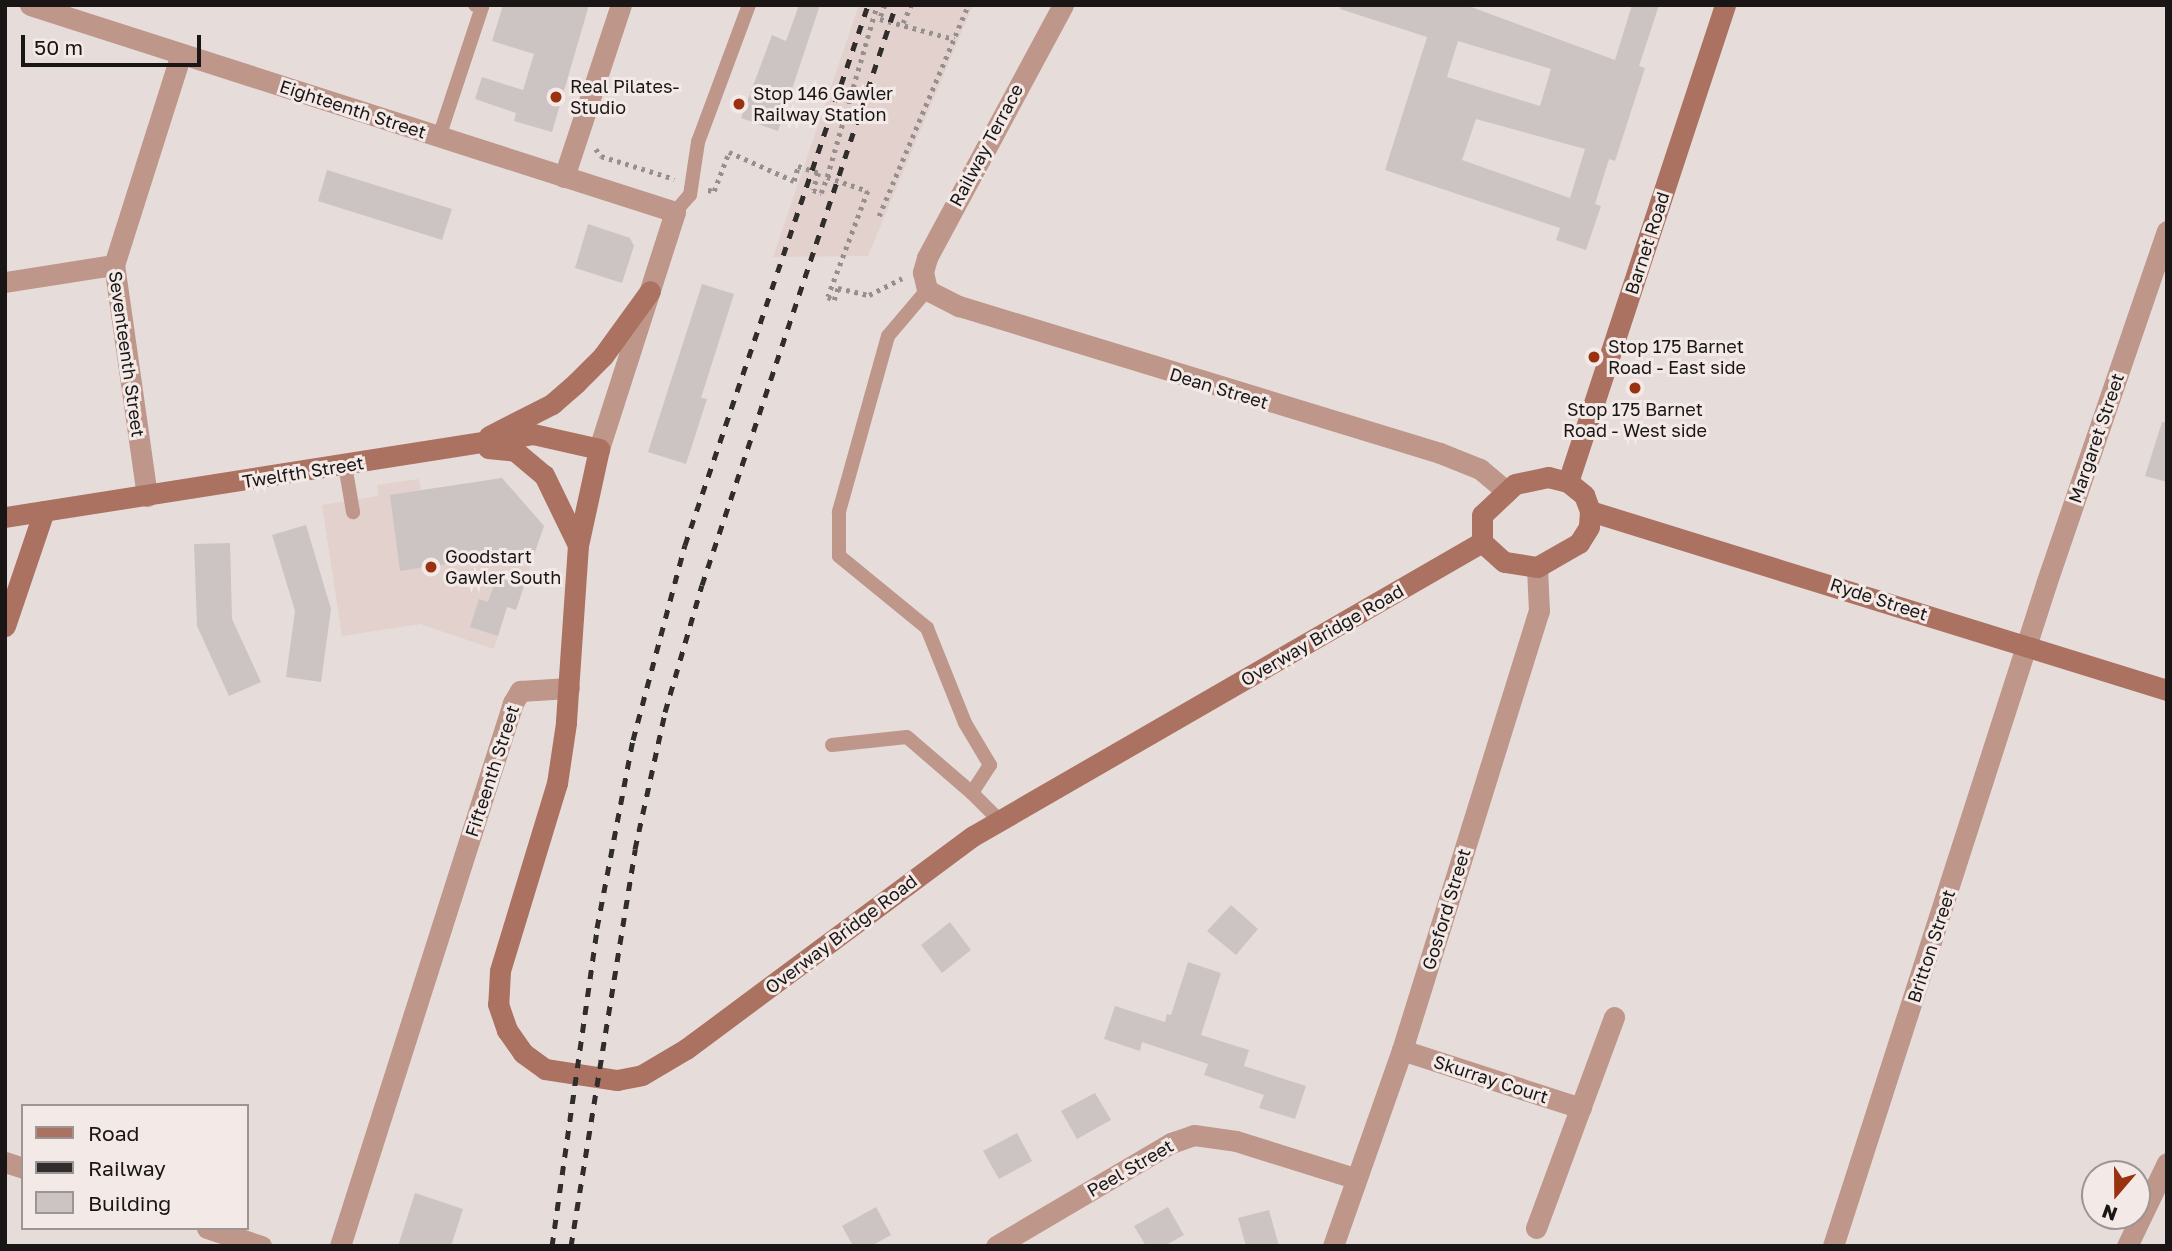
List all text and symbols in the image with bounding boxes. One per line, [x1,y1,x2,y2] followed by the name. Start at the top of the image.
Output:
[24,21,205,65] scale bar
[34,34,83,60] text: 50 m
[277,75,429,143] street label: Eighteenth Street
[570,76,679,119] place label: Real Pilates- Studio
[945,80,1027,210] street label: Railway Terrace
[753,83,893,126] place label: Stop 146 Gawler Railway Station
[548,89,564,105] marker: Real Pilates- Studio
[731,96,747,112] marker: Stop 146 Gawler Railway Station
[1620,189,1674,297] street label: Barnet Road
[105,269,149,439] street label: Seventeenth Street
[1608,336,1746,378] place label: Stop 175 Barnet Road - East side
[1586,349,1602,365] marker: Stop 175 Barnet Road - East side
[1167,363,1271,413] street label: Dean Street
[2064,370,2128,506] street label: Margaret Street
[1627,380,1643,396] marker: Stop 175 Barnet Road - West side
[1563,399,1707,442] place label: Stop 175 Barnet Road - West side
[241,452,365,492] street label: Twelfth Street
[445,546,561,588] place label: Goodstart Gawler South
[423,559,439,575] marker: Goodstart Gawler South
[1828,573,1930,625] street label: Ryde Street
[1237,580,1407,690] street label: Overway Bridge Road
[461,702,523,840] street label: Fifteenth Street
[1417,846,1475,972] street label: Gosford Street
[761,870,921,998] street label: Overway Bridge Road
[1903,887,1959,1005] street label: Britton Street
[1431,1050,1551,1108] street label: Skurray Court
[21,1104,248,1230] legend
[88,1120,139,1146] text: Road
[1083,1135,1177,1201] street label: Peel Street
[88,1155,166,1181] text: Railway
[2081,1160,2151,1230] north arrow
[88,1190,171,1216] text: Building
[2099,1200,2120,1227] text: N

